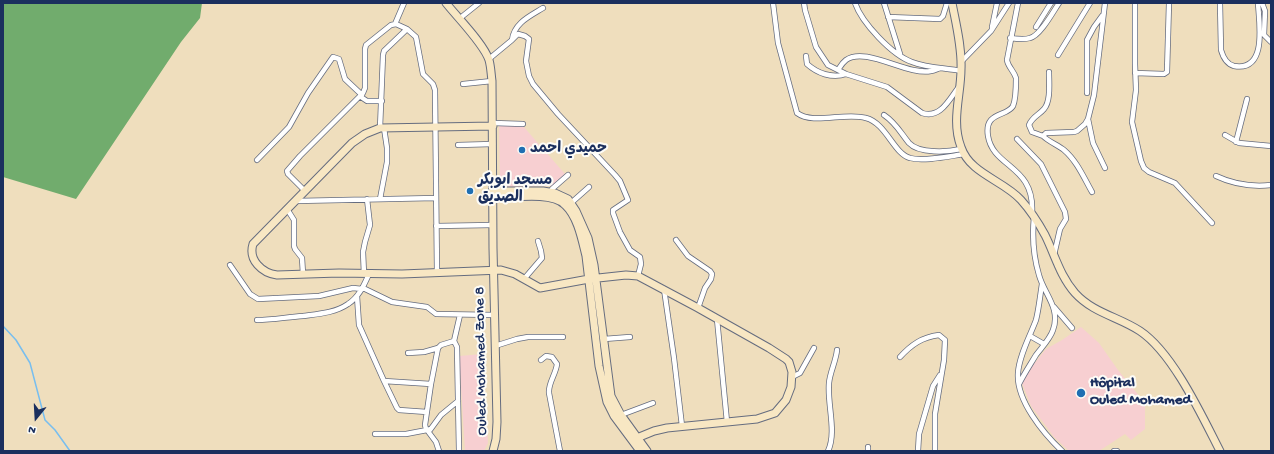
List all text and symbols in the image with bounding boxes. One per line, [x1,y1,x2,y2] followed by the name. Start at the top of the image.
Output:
[530,141,607,159] place label: حميدي احمد
[517,145,527,155] marker: حميدي احمد
[478,173,552,208] place label: مسجد ابوبكر الصديق
[465,186,475,196] marker: مسجد ابوبكر الصديق
[472,286,492,436] street label: Ouled Mohamed Zone 8
[1090,375,1191,410] place label: Hôpital Ouled Mohamed
[1075,387,1087,399] marker: Hôpital Ouled Mohamed
[16,398,56,438] north arrow
[27,423,38,436] text: N

